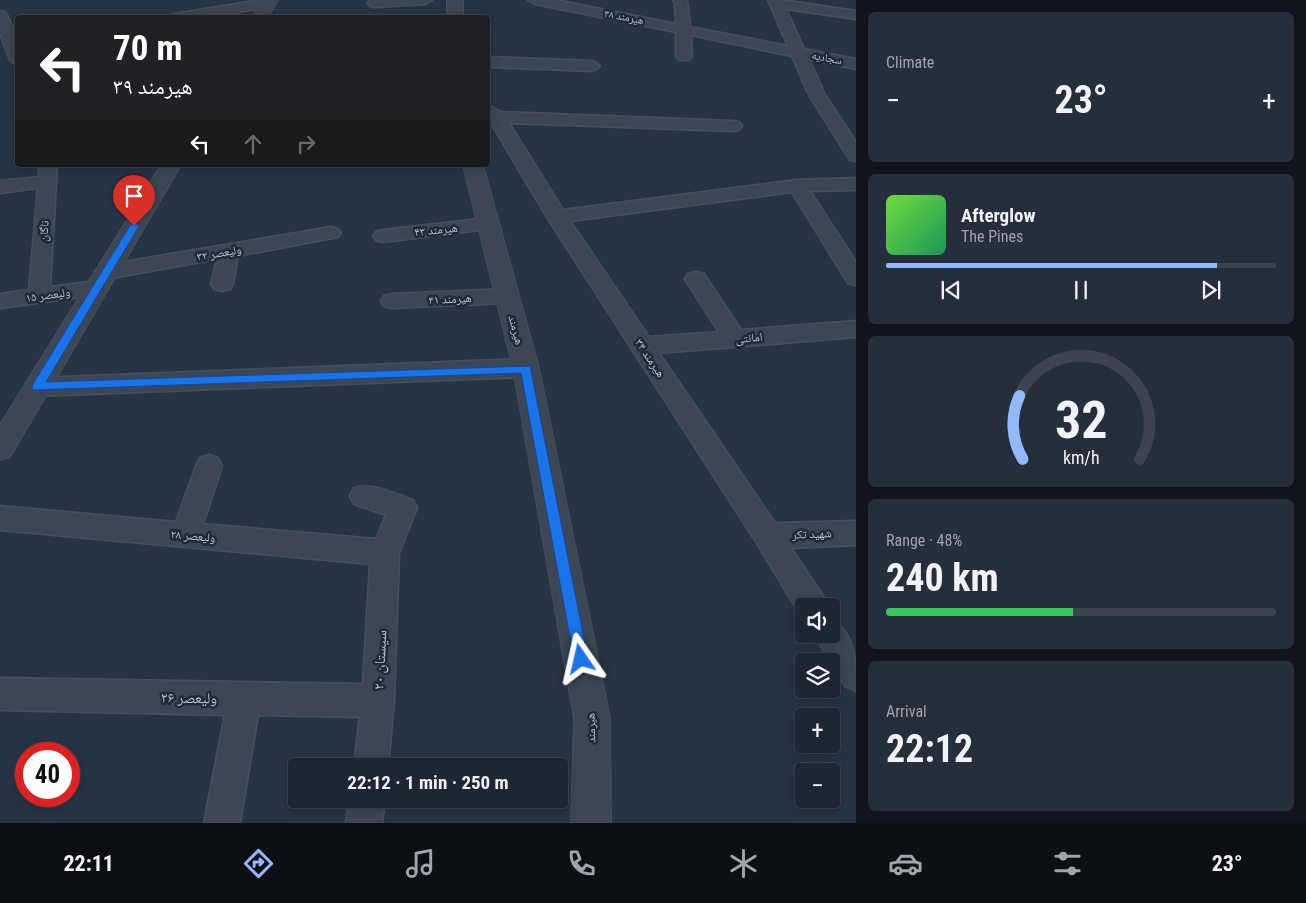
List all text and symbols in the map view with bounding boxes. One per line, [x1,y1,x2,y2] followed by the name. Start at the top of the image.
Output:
[603,7,645,27] street label: هیرمند ۳۸
[113,28,182,69] text: 70 m
[30,35,95,100] icon: left
[811,49,843,67] street label: سجادیه
[886,53,934,72] text: Climate
[113,74,193,99] text: هیرمند ۳۹
[1054,78,1108,122] text: 23°
[886,84,900,117] text: −
[1262,84,1276,117] text: +
[186,130,214,158] icon: left
[239,130,267,158] icon: ahead
[292,130,320,158] icon: right
[113,175,155,226] pin
[120,182,148,210] icon: arrive
[961,204,1035,227] text: Afterglow
[36,220,52,242] street label: ناگان
[414,221,458,239] street label: هیرمند ۴۳
[961,227,1023,246] text: The Pines
[196,242,242,264] street label: ولیعصر ۳۲
[937,276,965,304] icon: previous
[1067,276,1095,304] icon: pause
[1197,276,1225,304] icon: next
[25,285,71,305] street label: ولیعصر ۱۵
[428,291,472,307] street label: هیرمند ۴۱
[505,314,527,346] street label: هیرمند
[735,330,763,346] street label: امانتی
[632,336,668,380] street label: هیرمند ۳۴
[1055,390,1107,451] text: 32
[1063,447,1099,468] text: km/h
[791,526,832,542] street label: شهید تکر
[170,527,216,545] street label: ولیعصر ۲۸
[886,531,962,550] text: Range · 48%
[886,556,999,600] text: 240 km
[795,598,840,808] map controls
[795,598,840,643] button: sound
[369,629,392,691] street label: سیستان ۲۰
[554,632,606,684] position arrow
[795,653,840,698] button: layers
[161,689,217,707] street label: ولیعصر ۲۶
[886,702,927,721] text: Arrival
[795,708,840,753] button: +
[583,713,599,743] street label: هیرمند
[886,727,973,771] text: 22:12
[15,742,80,807] speed limit sign: 40
[795,763,840,808] button: −
[347,771,509,794] text: 22:12 · 1 min · 250 m
[241,846,276,881] icon: directions
[403,846,438,881] icon: music
[564,846,599,881] icon: phone
[726,846,761,881] icon: climate
[888,846,923,881] icon: car
[1050,846,1085,881] icon: filters
[63,851,114,876] text: 22:11
[1212,851,1243,876] text: 23°

